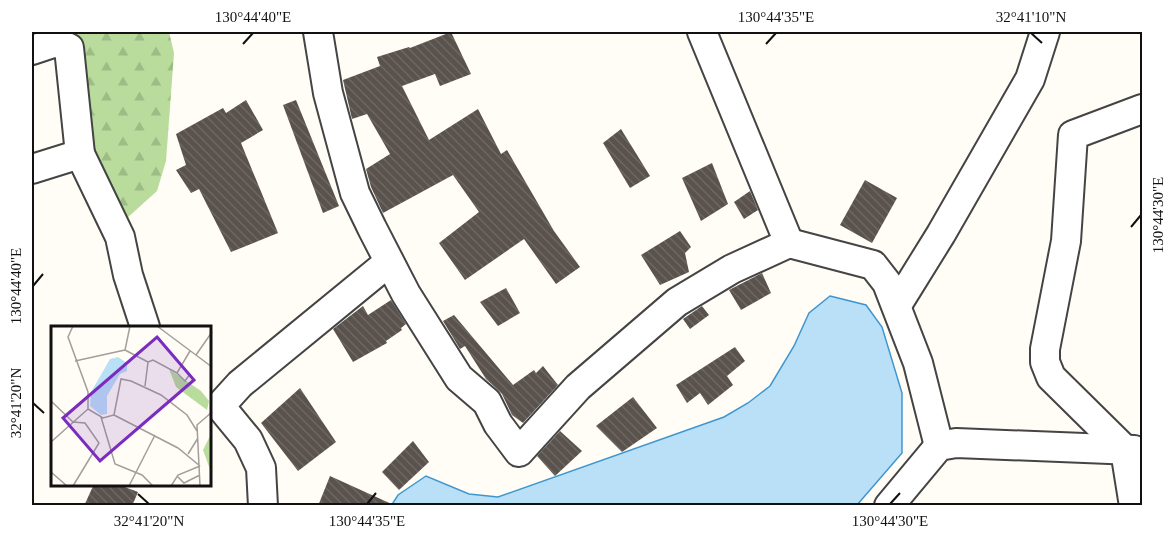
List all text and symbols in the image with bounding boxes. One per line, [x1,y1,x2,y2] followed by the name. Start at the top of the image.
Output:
[215,9,291,25] text: 130°44'40"E
[738,9,814,25] text: 130°44'35"E
[996,9,1066,25] text: 32°41'10"N
[1150,177,1166,253] text: 130°44'30"E
[8,248,24,324] text: 130°44'40"E
[51,326,212,486] inset map
[8,368,24,438] text: 32°41'20"N
[114,513,184,529] text: 32°41'20"N
[329,513,405,529] text: 130°44'35"E
[852,513,928,529] text: 130°44'30"E

